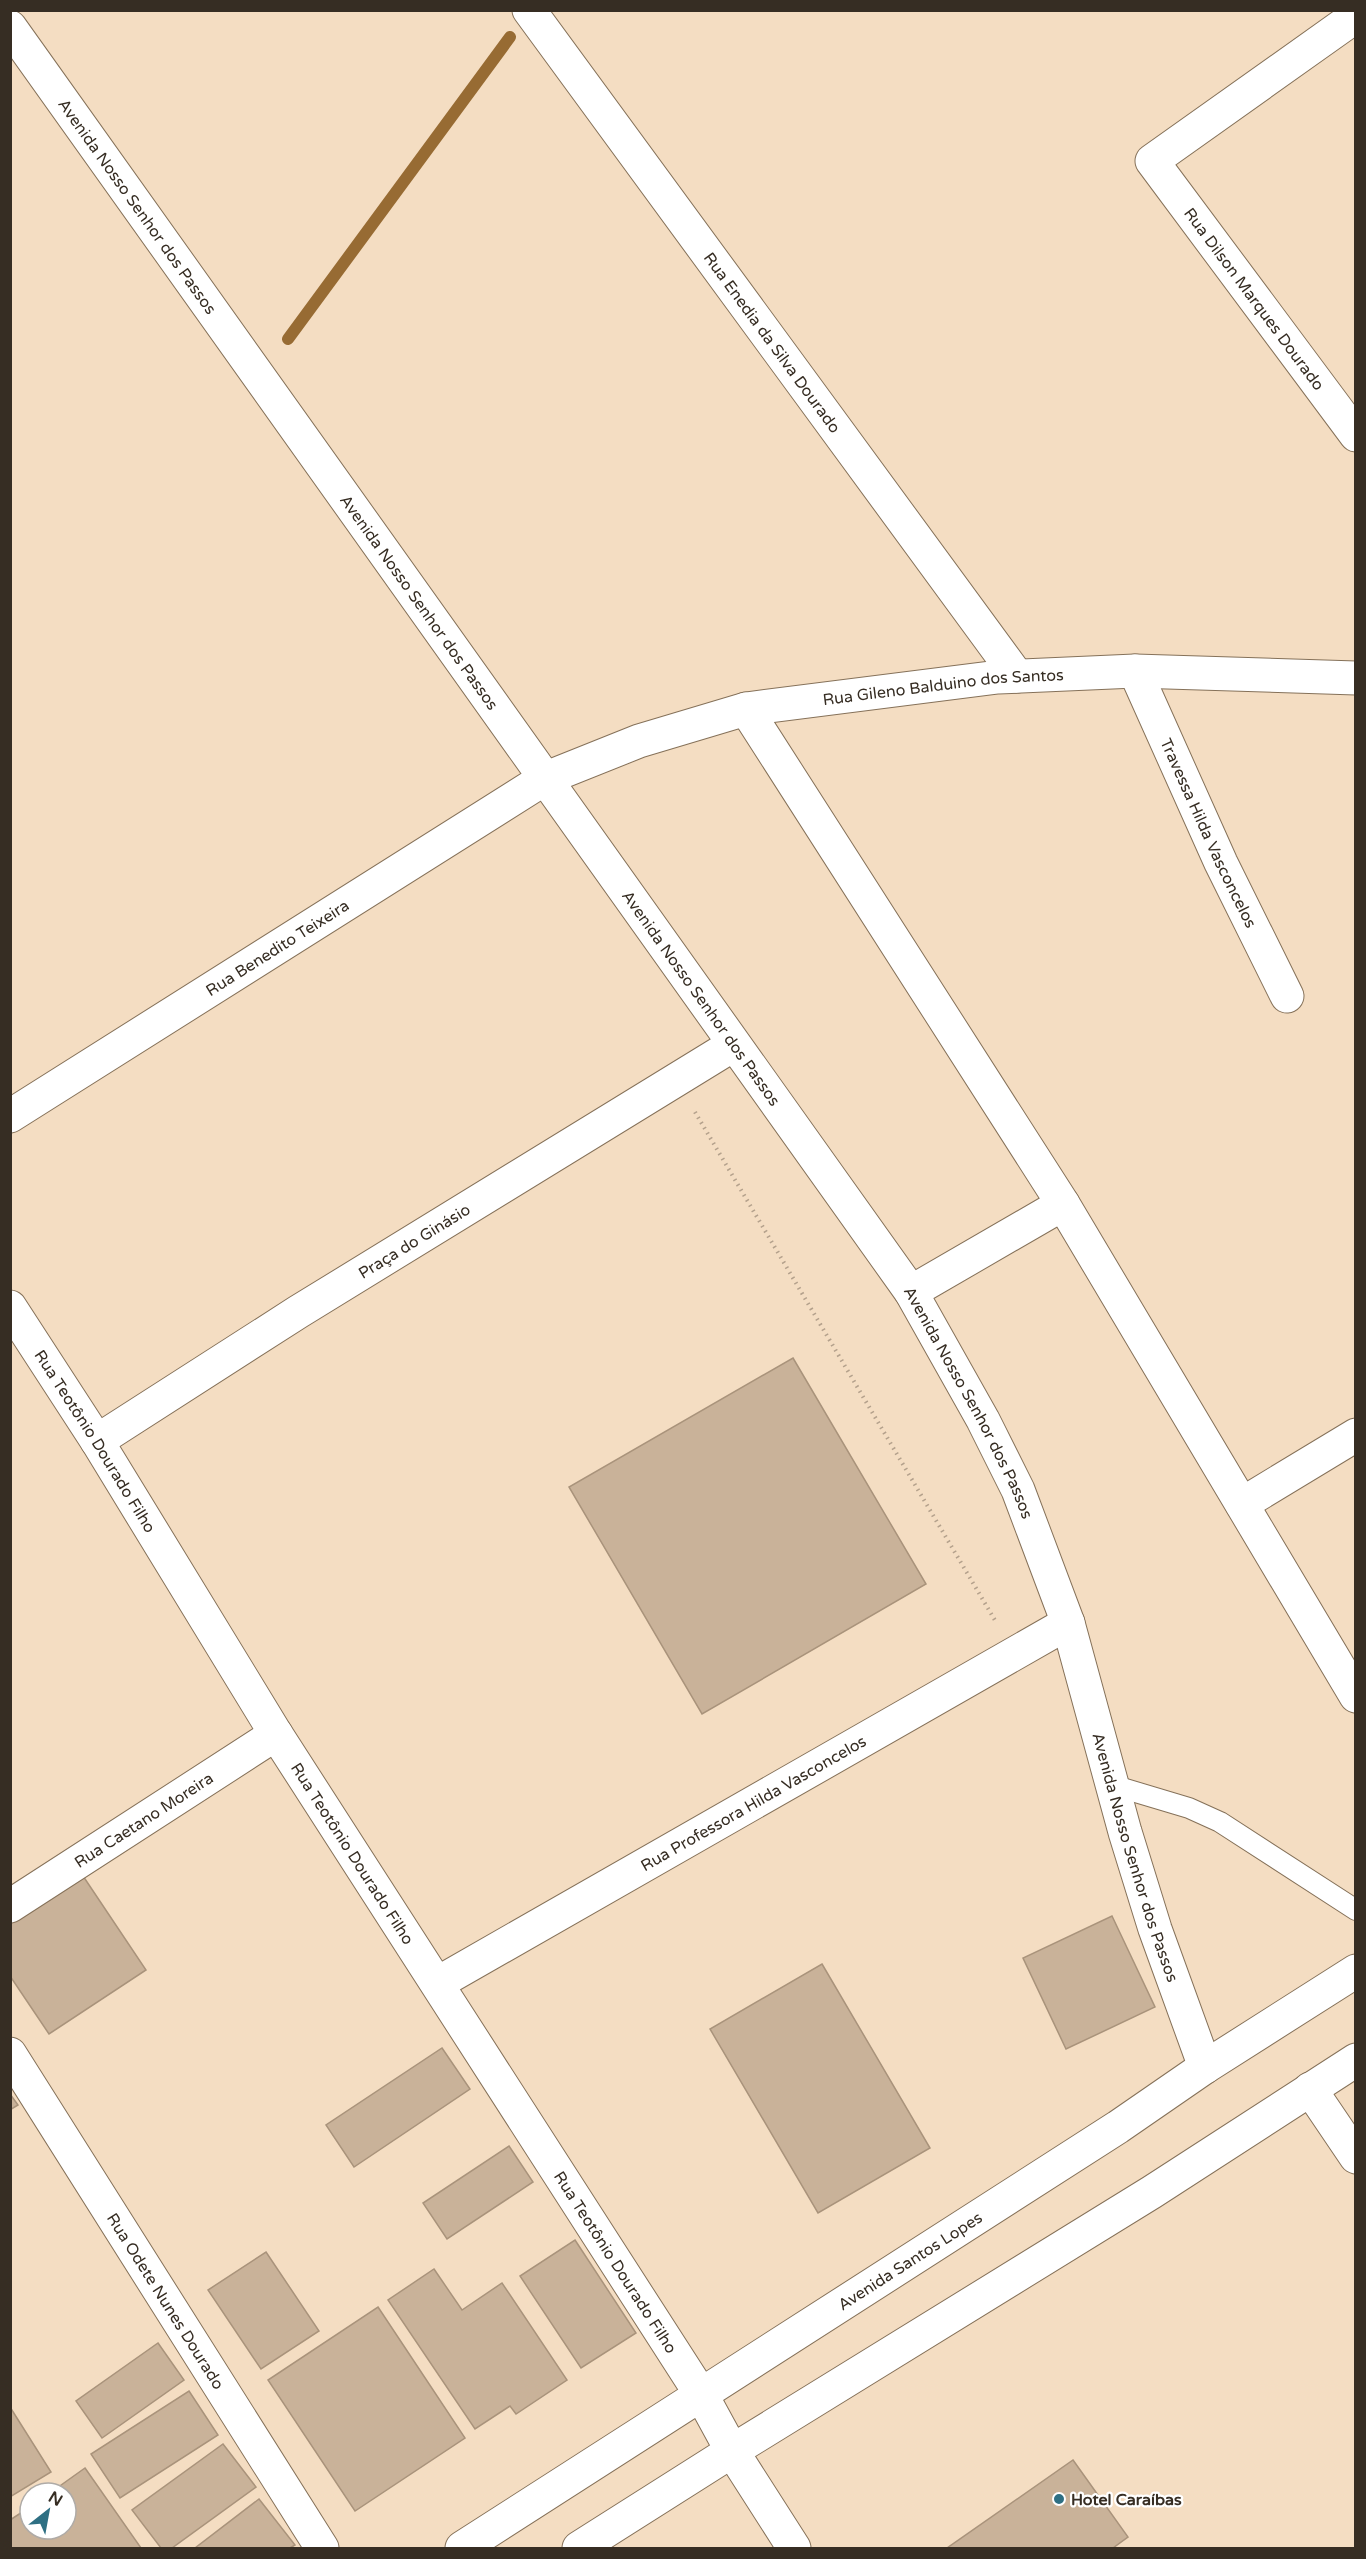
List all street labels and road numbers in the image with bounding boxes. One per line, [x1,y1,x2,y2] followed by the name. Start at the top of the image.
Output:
[53,95,220,318] street label: Avenida Nosso Senhor dos Passos
[1179,204,1328,395] street label: Rua Dilson Marques Dourado
[699,249,845,437] street label: Rua Enedia da Silva Dourado
[335,491,502,714] street label: Avenida Nosso Senhor dos Passos
[822,665,1064,710] street label: Rua Gileno Balduino dos Santos
[1155,735,1261,931] street label: Travessa Hilda Vasconcelos
[617,887,784,1110] street label: Avenida Nosso Senhor dos Passos
[202,896,353,1001] street label: Rua Benedito Teixeira
[355,1200,474,1284] street label: Praça do Ginásio
[899,1283,1037,1522] street label: Avenida Nosso Senhor dos Passos
[29,1346,160,1537] street label: Rua Teotônio Dourado Filho
[1087,1730,1182,1985] street label: Avenida Nosso Senhor dos Passos
[637,1731,870,1876] street label: Rua Professora Hilda Vasconcelos
[286,1759,418,1949] street label: Rua Teotônio Dourado Filho
[71,1768,217,1873] street label: Rua Caetano Moreira
[549,2168,681,2357] street label: Rua Teotônio Dourado Filho
[834,2208,986,2315] street label: Avenida Santos Lopes
[102,2210,228,2393] street label: Rua Odete Nunes Dourado

